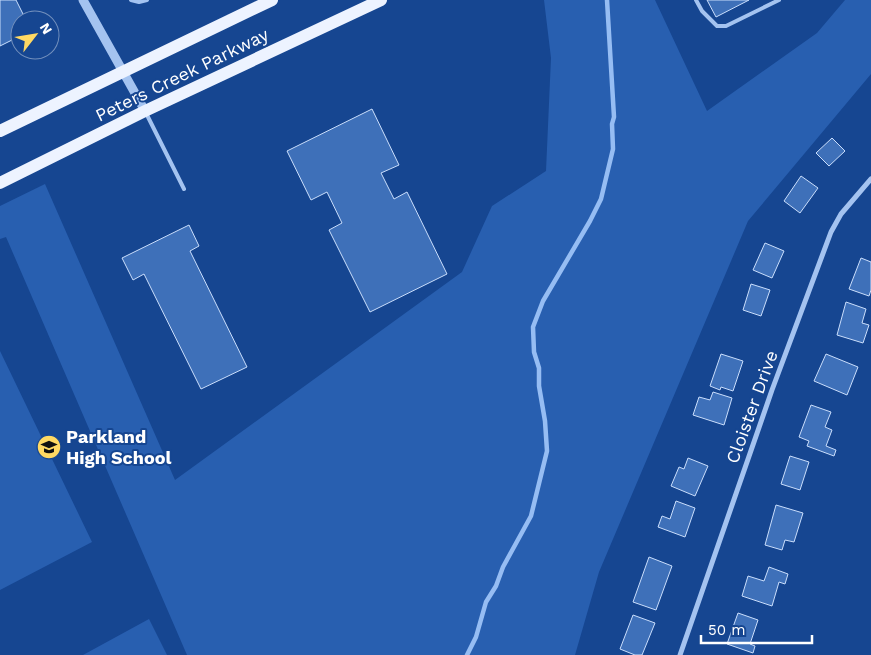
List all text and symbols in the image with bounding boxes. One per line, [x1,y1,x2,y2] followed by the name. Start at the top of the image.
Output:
[10,10,60,60] north arrow
[37,20,56,37] text: N
[92,23,272,126] street label: Peters Creek Parkway
[721,347,782,466] street label: Cloister Drive
[66,426,172,468] place label: Parkland High School
[36,434,62,460] school or university icon: Parkland High School
[701,612,812,644] scale bar
[708,621,745,639] text: 50 m

